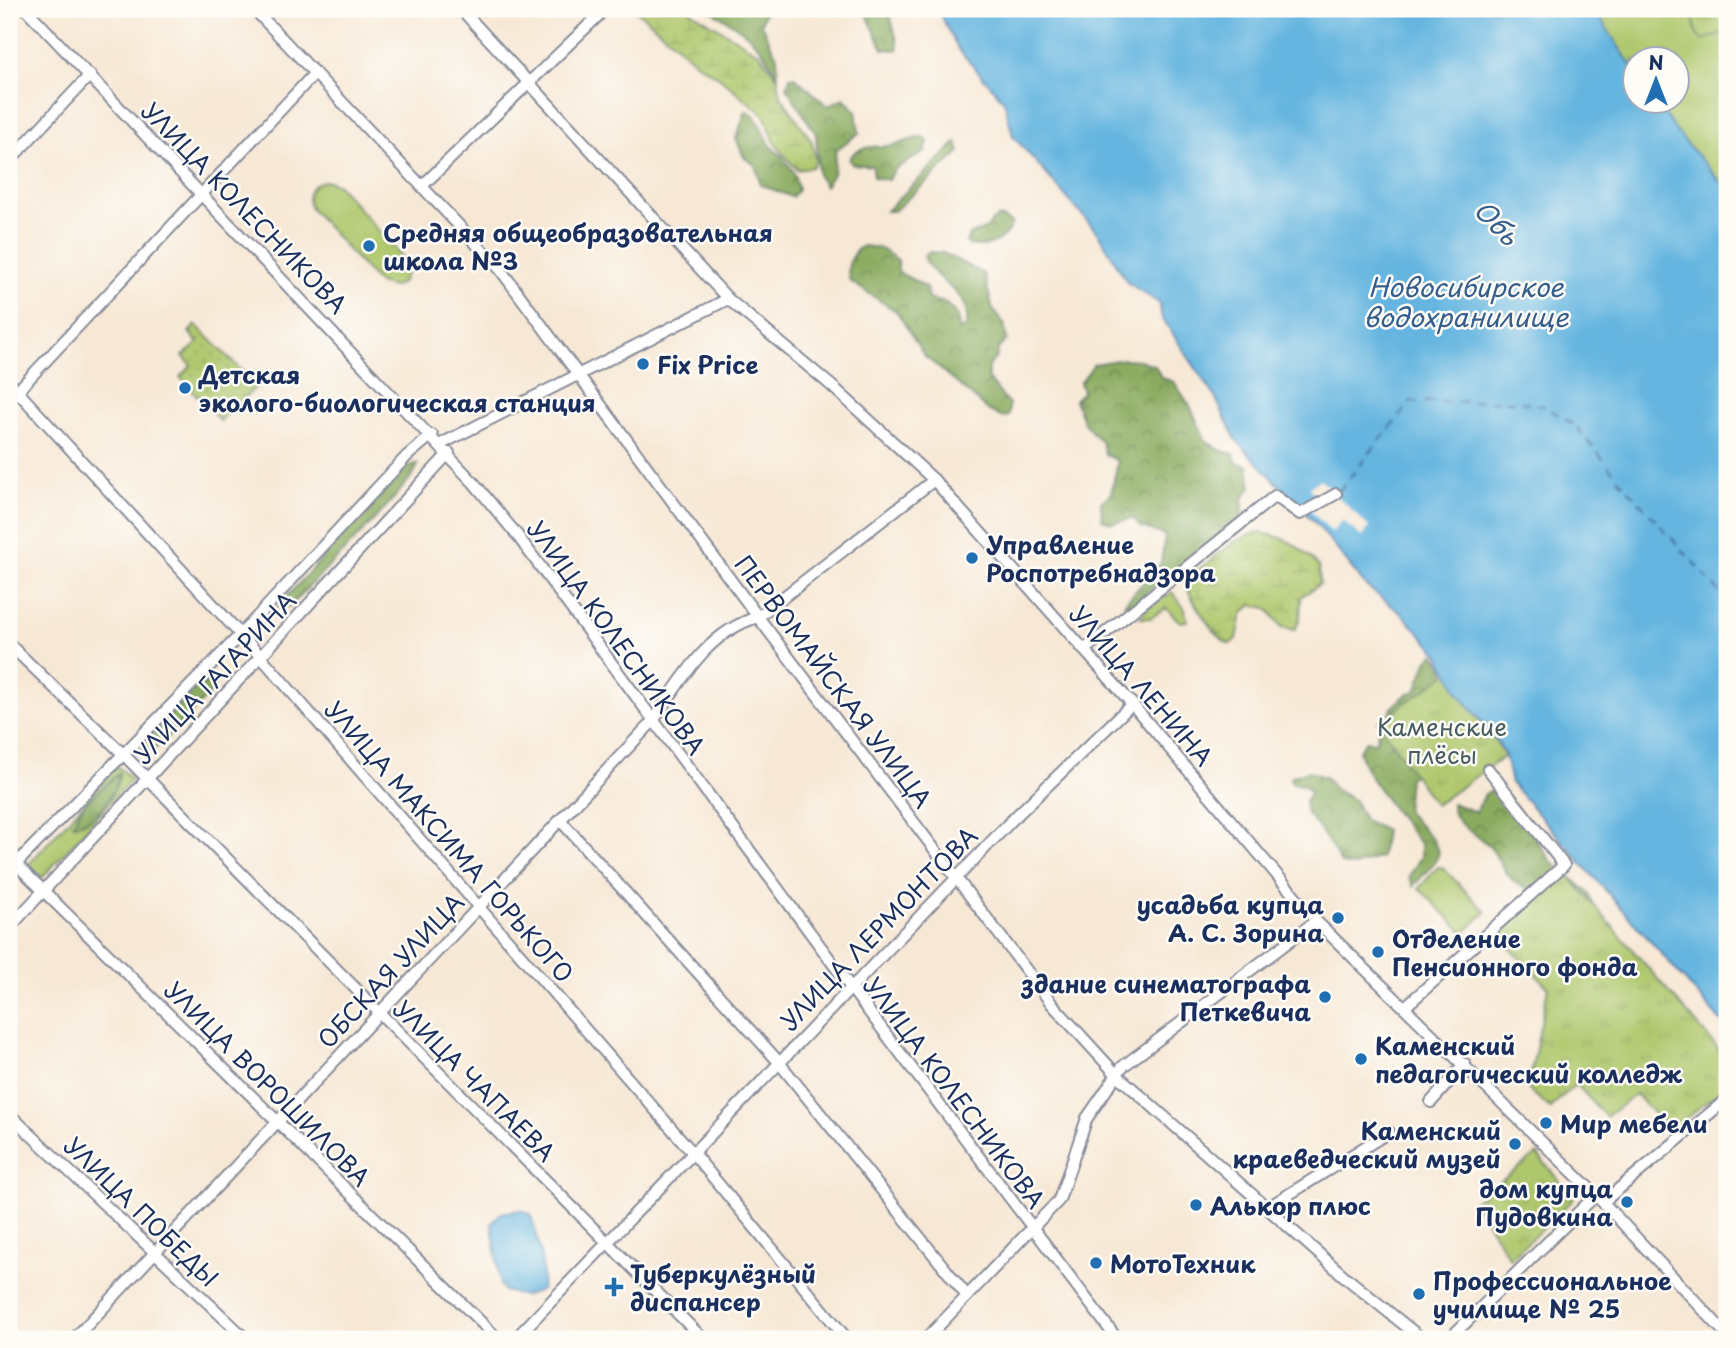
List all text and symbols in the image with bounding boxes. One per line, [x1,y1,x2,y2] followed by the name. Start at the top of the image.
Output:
[1620,46,1690,116] north arrow
[1648,48,1664,76] text: N
[134,93,356,321] street label: УЛИЦА КОЛЕСНИКОВА
[1466,190,1529,254] water label: Обь
[383,214,773,278] place label: Средняя общеобразовательная школа №3
[361,238,377,254] marker: Средняя общеобразовательная школа №3
[1363,267,1570,336] water label: Новосибирское водохранилище
[657,346,758,382] place label: Fix Price
[198,356,596,420] place label: Детская эколого-биологическая станция
[635,356,651,372] marker: Fix Price
[177,380,193,396] marker: Детская эколого-биологическая станция
[519,512,715,762] street label: УЛИЦА КОЛЕСНИКОВА
[986,526,1217,590] place label: Управление Роспотребнадзора
[727,547,941,815] street label: ПЕРВОМАЙСКАЯ УЛИЦА
[964,550,980,566] marker: Управление Роспотребнадзора
[124,583,304,771] street label: УЛИЦА ГАГАРИНА
[1062,597,1222,773] street label: УЛИЦА ЛЕНИНА
[317,692,583,990] street label: УЛИЦА МАКСИМА ГОРЬКОГО
[1377,708,1507,772] park label: Каменские плёсы
[771,818,985,1038] street label: УЛИЦА ЛЕРМОНТОВА
[308,884,472,1056] street label: ОБСКАЯ УЛИЦА
[1137,886,1324,950] place label: усадьба купца А. С. Зорина
[1330,910,1346,926] marker: усадьба купца А. С. Зорина
[1392,920,1639,984] place label: Отделение Пенсионного фонда
[1370,944,1386,960] marker: Отделение Пенсионного фонда
[1020,965,1311,1029] place label: здание синематографа Петкевича
[856,968,1054,1216] street label: УЛИЦА КОЛЕСНИКОВА
[157,972,379,1194] street label: УЛИЦА ВОРОШИЛОВА
[1317,989,1333,1005] marker: здание синематографа Петкевича
[386,991,564,1169] street label: УЛИЦА ЧАПАЕВА
[1375,1027,1683,1091] place label: Каменский педагогический колледж
[1353,1051,1369,1067] marker: Каменский педагогический колледж
[1560,1105,1708,1141] place label: Мир мебели
[1232,1112,1501,1176] place label: Каменский краеведческий музей
[1538,1115,1554,1131] marker: Мир мебели
[57,1128,227,1294] street label: УЛИЦА ПОБЕДЫ
[1507,1136,1523,1152] marker: Каменский краеведческий музей
[1475,1170,1613,1234] place label: дом купца Пудовкина
[1210,1187,1371,1223] place label: Алькор плюс
[1619,1194,1635,1210] marker: дом купца Пудовкина
[1188,1197,1204,1213] marker: Алькор плюс
[1110,1245,1256,1281] place label: МотоТехник
[630,1255,816,1319] place label: Туберкулёзный диспансер
[1088,1255,1104,1271] marker: МотоТехник
[1433,1262,1672,1326] place label: Профессиональное училище № 25
[604,1277,624,1297] marker: Туберкулёзный диспансер
[1411,1286,1427,1302] marker: Профессиональное училище № 25

